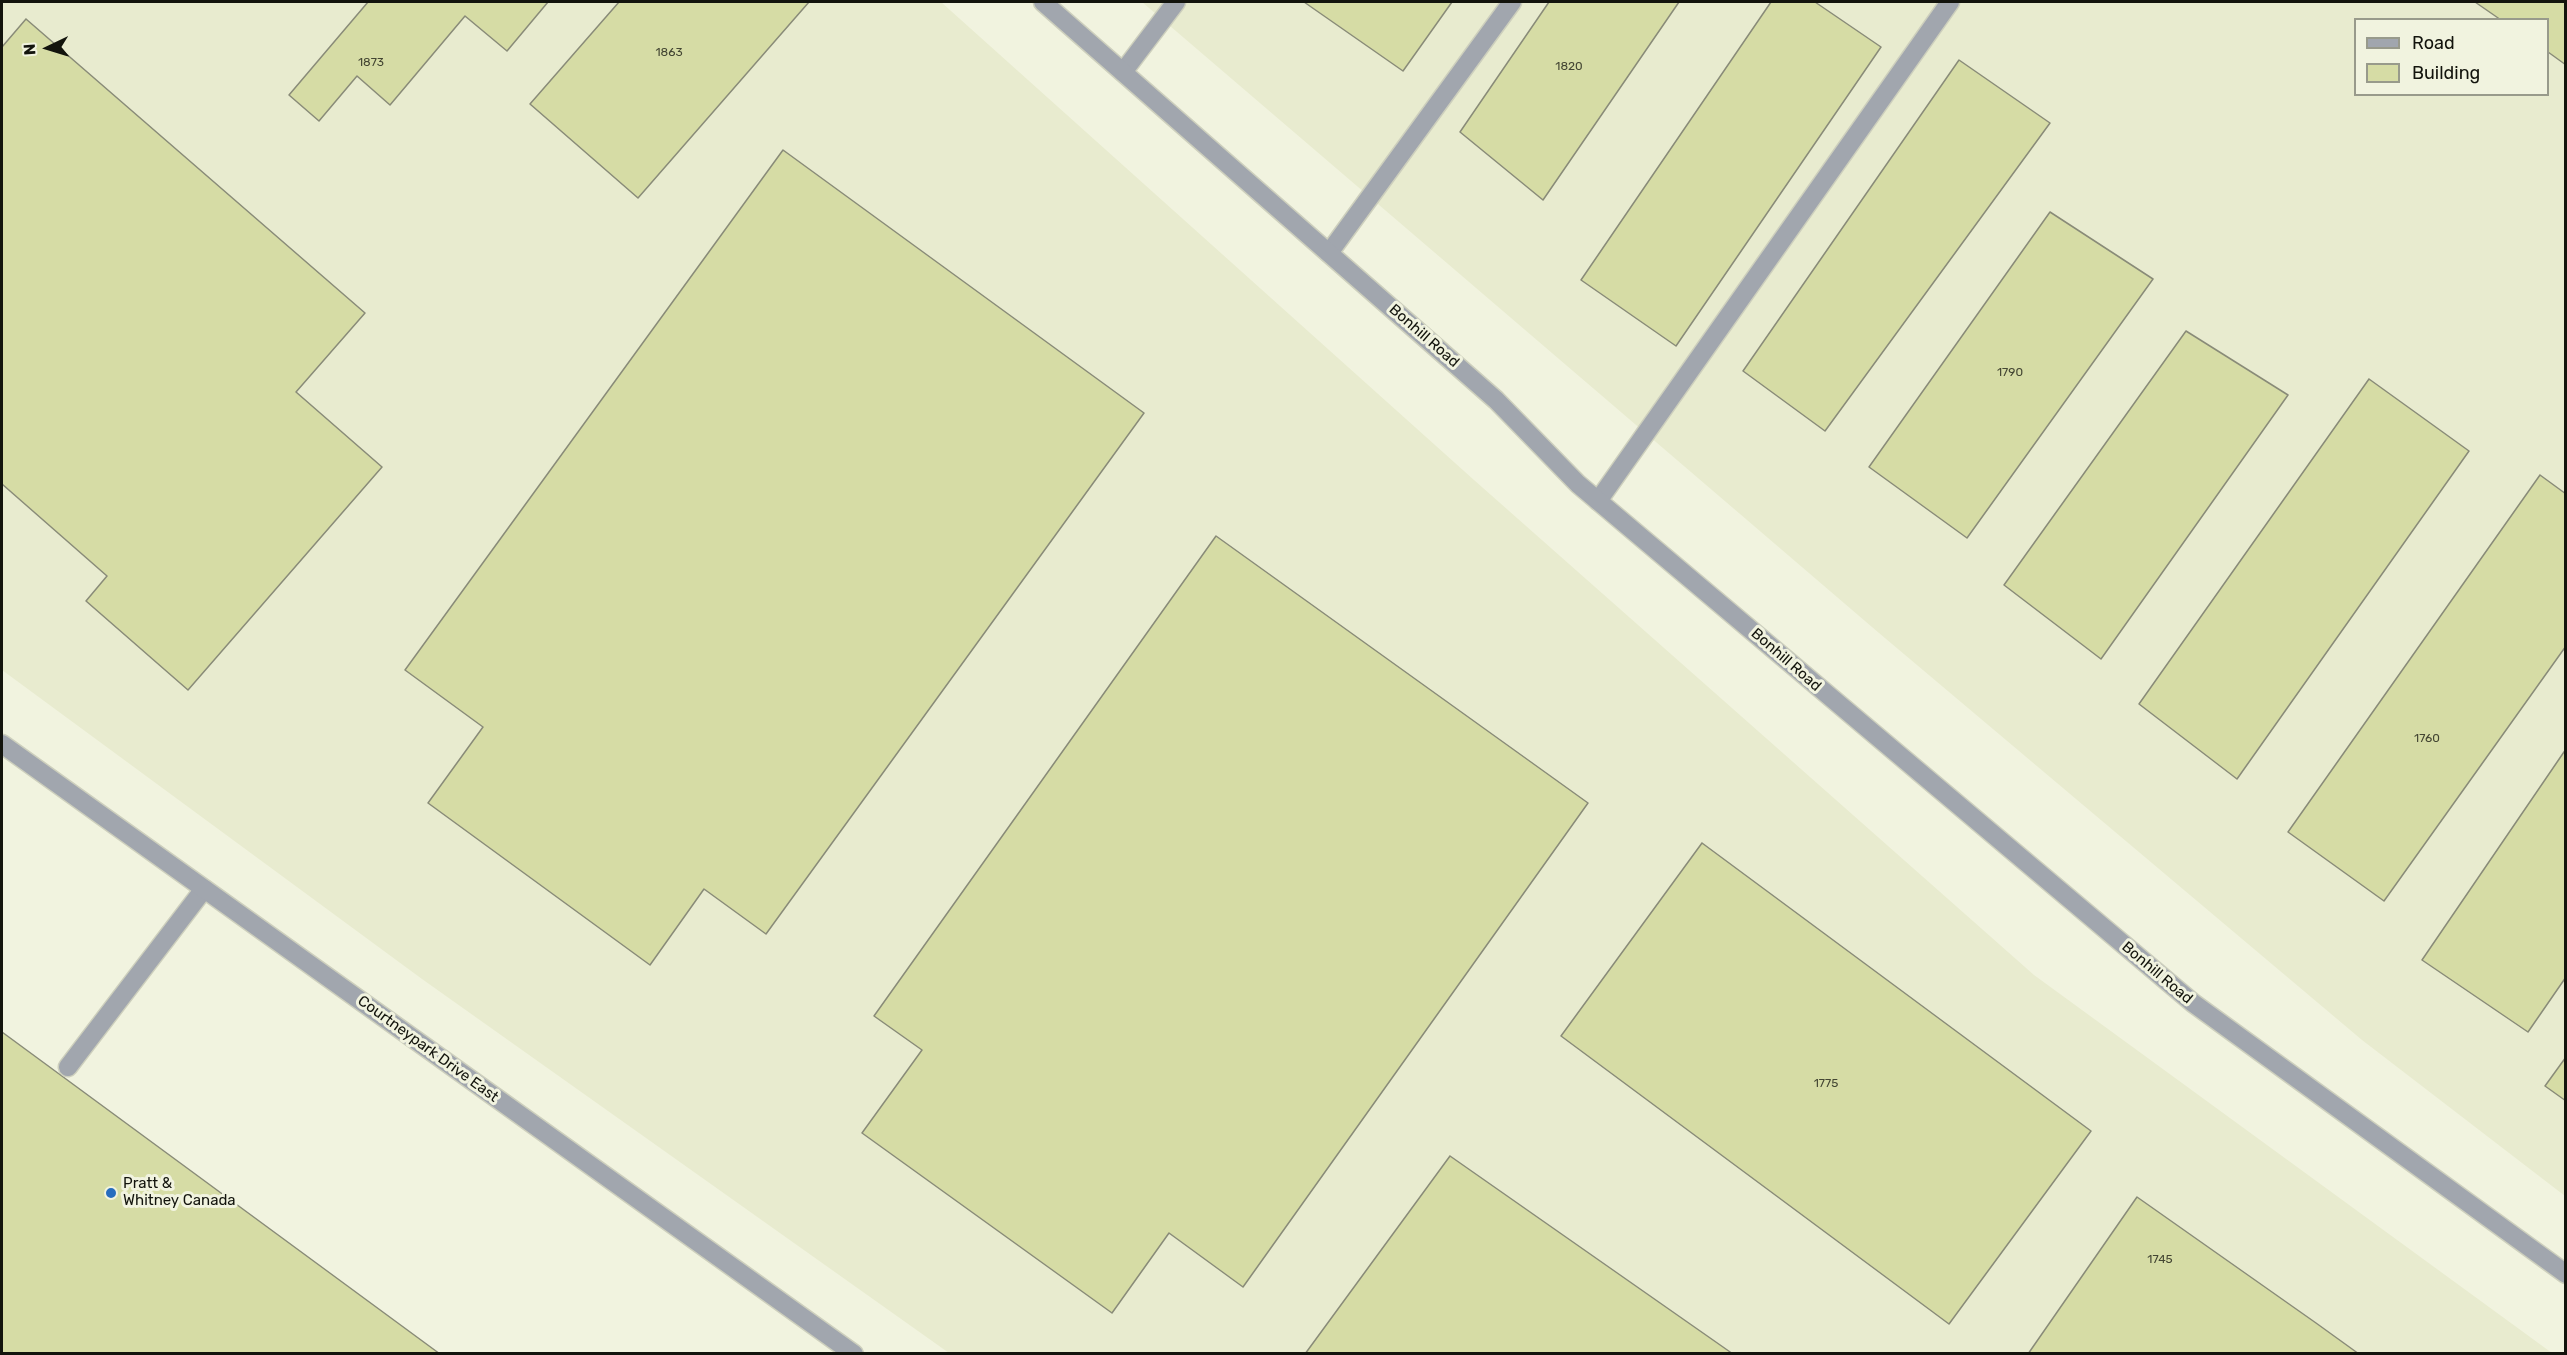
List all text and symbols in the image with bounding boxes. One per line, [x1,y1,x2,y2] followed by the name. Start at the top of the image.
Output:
[18,18,78,78] north arrow
[2354,18,2549,96] legend
[2412,32,2455,54] text: Road
[20,43,39,56] text: N
[655,46,683,60] house number: 1863
[358,56,384,70] house number: 1873
[1555,60,1583,74] house number: 1820
[2412,62,2480,84] text: Building
[1385,301,1463,371] street label: Bonhill Road
[1997,366,2023,380] house number: 1790
[1747,625,1825,695] street label: Bonhill Road
[2414,732,2440,746] house number: 1760
[2118,938,2196,1008] street label: Bonhill Road
[354,992,502,1106] street label: Courtneypark Drive East
[1814,1077,1838,1091] house number: 1775
[123,1175,236,1210] place label: Pratt & Whitney Canada
[104,1186,118,1200] marker: Pratt & Whitney Canada
[2147,1253,2173,1267] house number: 1745

